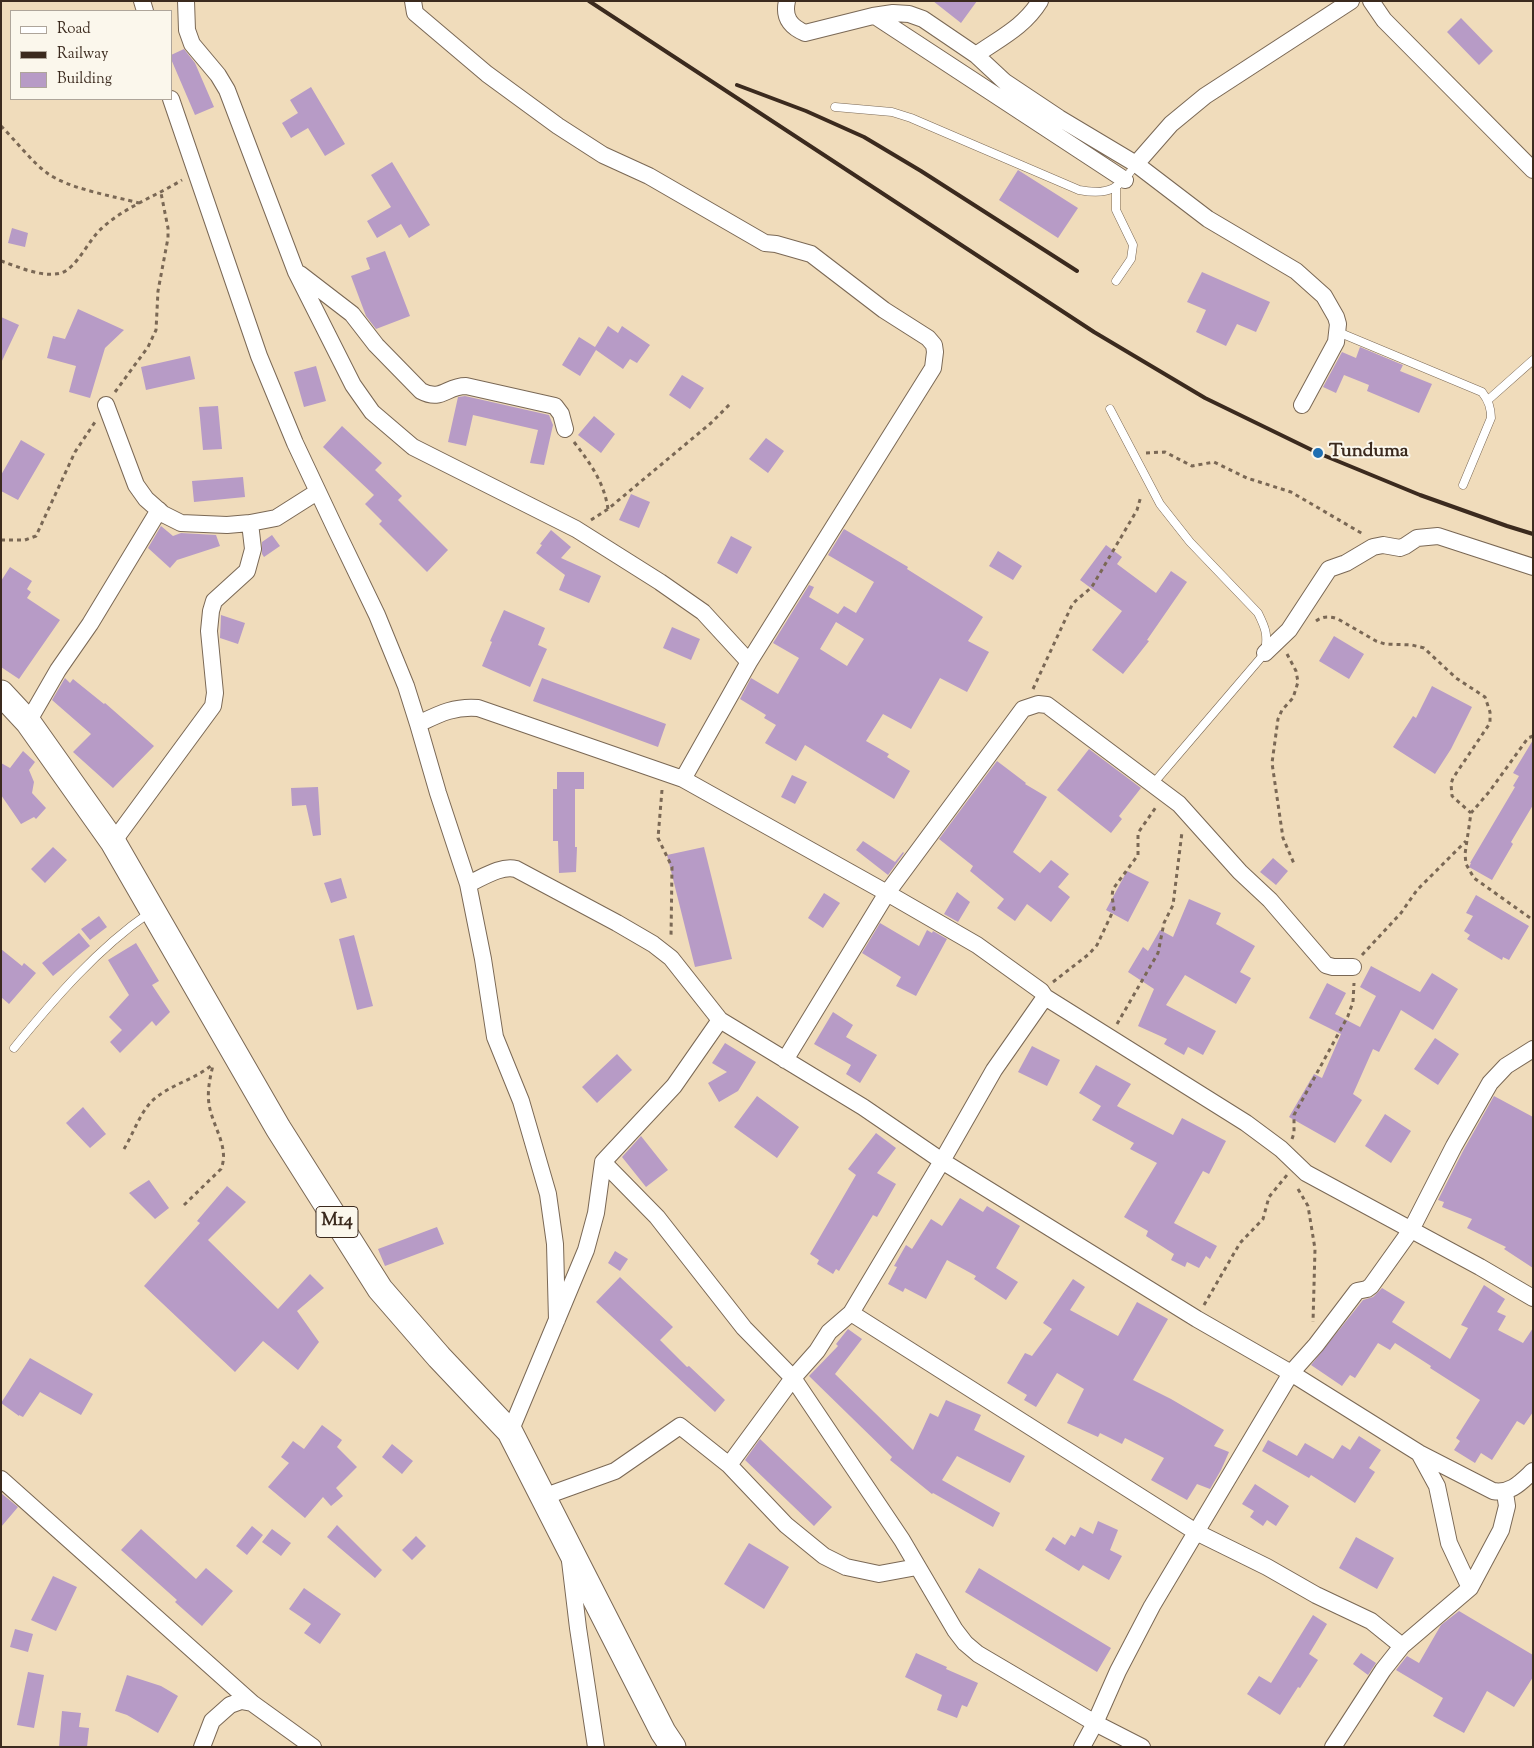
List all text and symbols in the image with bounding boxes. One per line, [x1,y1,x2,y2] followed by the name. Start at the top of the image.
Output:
[10,10,172,100] legend
[57,19,91,40] text: Road
[57,44,108,65] text: Railway
[57,69,112,90] text: Building
[1329,442,1409,464] place label: Tunduma
[1311,446,1325,460] marker: Tunduma
[316,1206,358,1238] road number: M14

